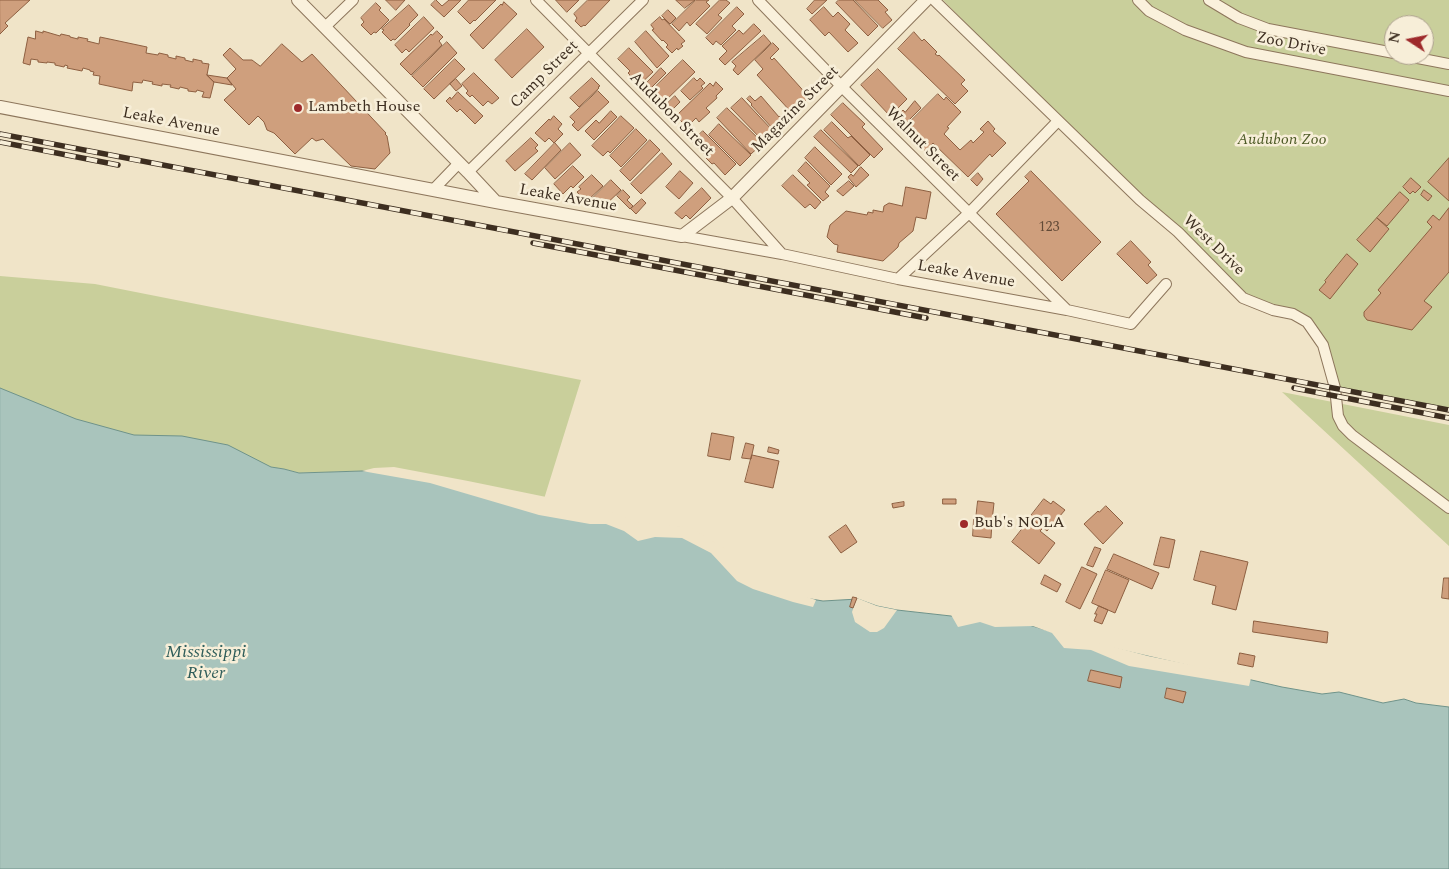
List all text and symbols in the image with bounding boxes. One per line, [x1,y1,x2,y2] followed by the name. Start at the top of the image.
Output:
[1384,15,1434,65] north arrow
[1255,29,1327,61] street label: Zoo Drive
[1383,30,1406,45] text: N
[507,37,583,113] street label: Camp Street
[749,63,843,157] street label: Magazine Street
[625,69,717,161] street label: Audubon Street
[308,98,421,118] place label: Lambeth House
[292,102,304,114] marker: Lambeth House
[121,104,221,142] street label: Leake Avenue
[881,104,963,186] street label: Walnut Street
[1237,131,1327,151] park label: Audubon Zoo
[518,181,618,217] street label: Leake Avenue
[1178,212,1248,280] street label: West Drive
[1039,220,1059,236] house number: 123
[916,257,1016,293] street label: Leake Avenue
[974,514,1065,534] place label: Bub's NOLA
[958,518,970,530] marker: Bub's NOLA
[165,642,247,684] water label: Mississippi River

